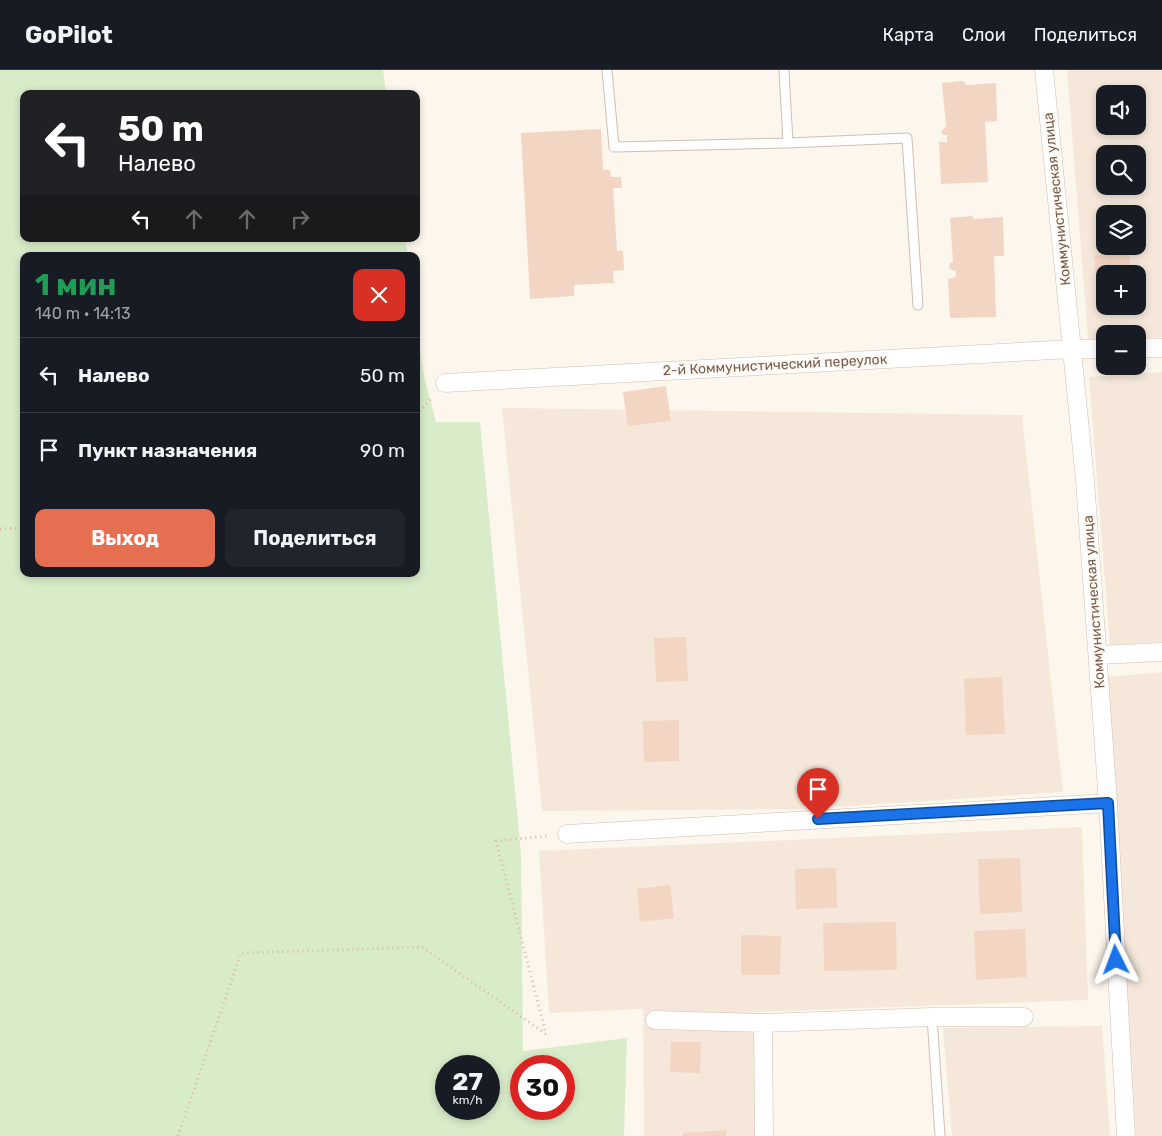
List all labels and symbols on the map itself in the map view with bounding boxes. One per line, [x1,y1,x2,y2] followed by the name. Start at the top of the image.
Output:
[1039,112,1075,286] street label: Коммунистическая улица
[662,351,888,379] street label: 2-й Коммунистический переулок
[1079,515,1109,689] street label: Коммунистическая улица
[797,768,839,819] pin
[1089,933,1141,985] position arrow
[510,1055,575,1120] speed limit sign: 30

